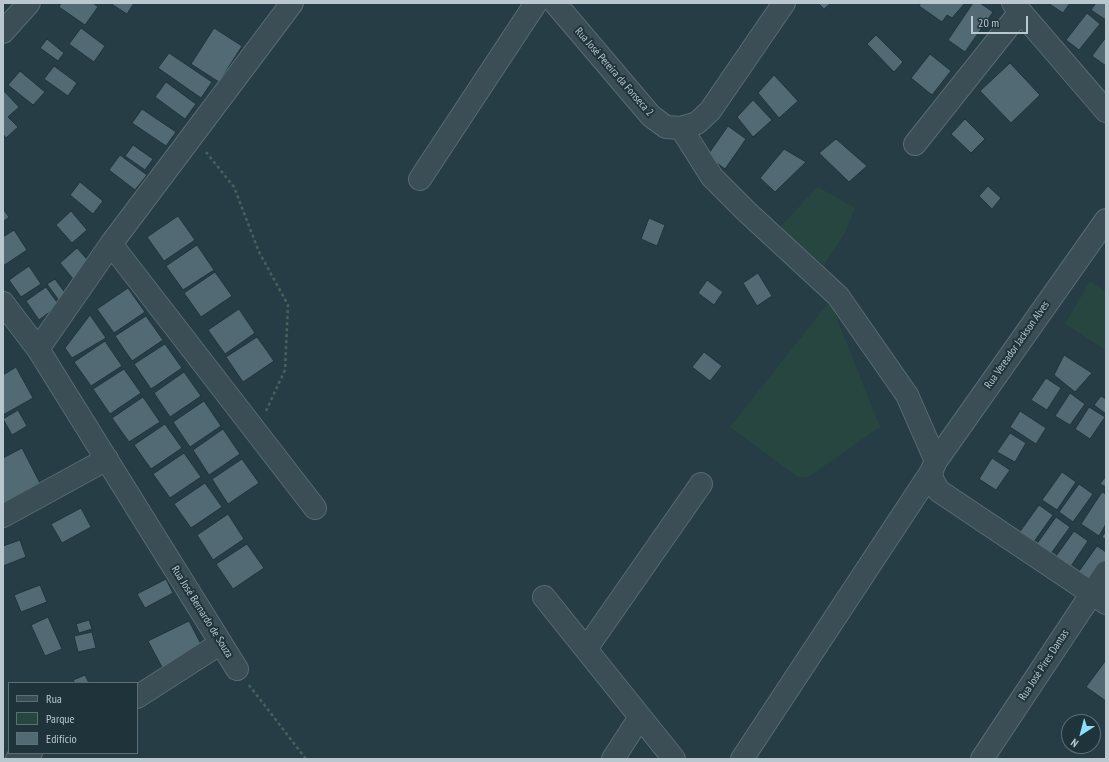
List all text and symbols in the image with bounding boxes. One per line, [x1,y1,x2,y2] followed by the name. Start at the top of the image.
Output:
[973,8,1030,34] scale bar
[978,15,999,30] text: 20 m
[572,25,656,119] street label: Rua José Pereira da Fonseca 2
[982,299,1052,391] street label: Rua Vereador Jackson Alves
[168,564,236,660] street label: Rua José Bernardo de Souza
[1016,627,1072,703] street label: Rua José Pires Dantas
[8,682,138,754] legend
[46,691,62,706] text: Rua
[46,711,75,726] text: Parque
[1061,714,1101,754] north arrow
[46,731,77,746] text: Edifício
[1068,735,1081,750] text: N

